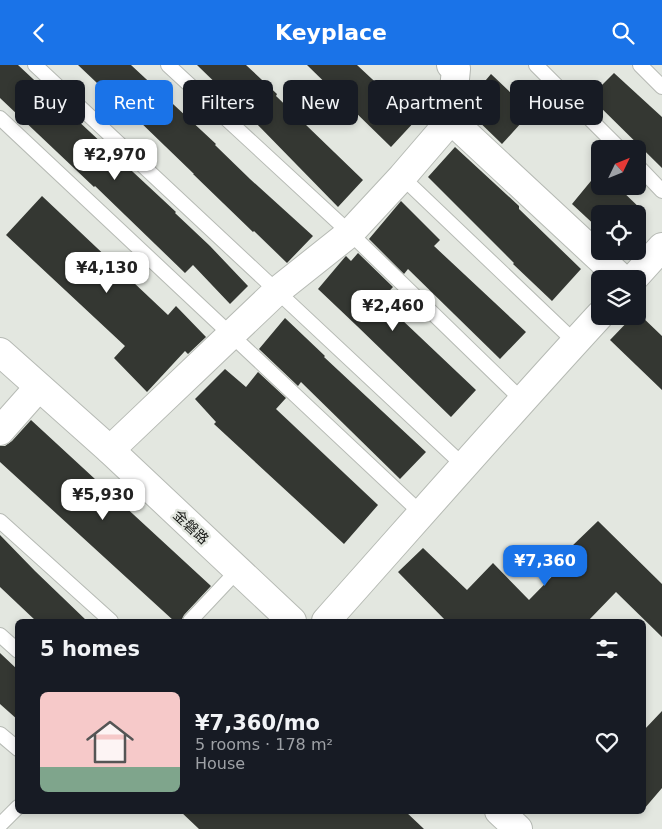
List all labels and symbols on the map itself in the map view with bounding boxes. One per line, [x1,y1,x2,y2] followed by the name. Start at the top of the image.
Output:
[74,139,156,181] pin: ¥2,970
[591,140,646,195] north arrow
[66,251,148,294] pin: ¥4,130
[352,289,434,332] pin: ¥2,460
[62,479,144,521] pin: ¥5,930
[170,507,212,547] street label: 金磐路
[504,545,586,587] pin: ¥7,360

